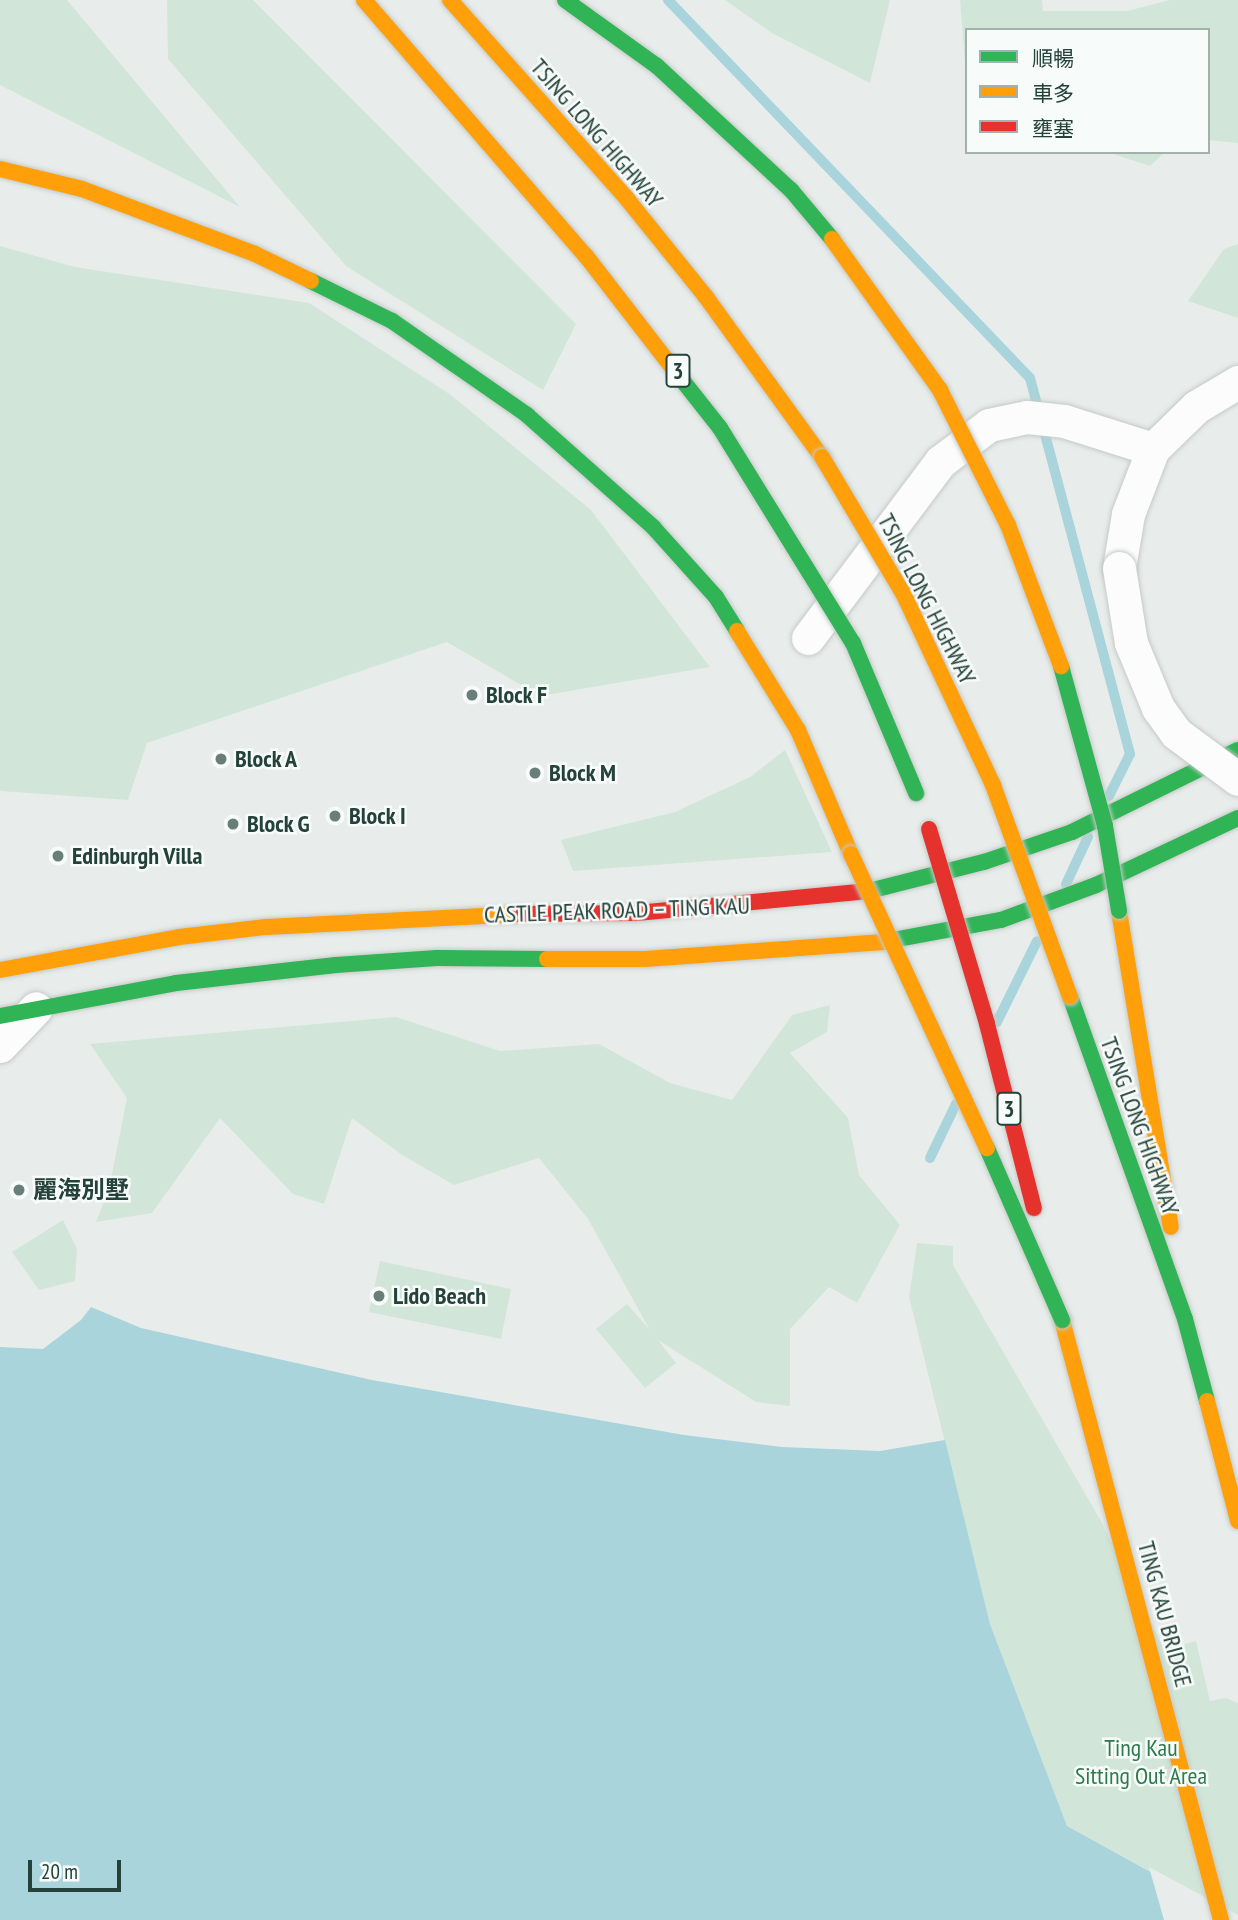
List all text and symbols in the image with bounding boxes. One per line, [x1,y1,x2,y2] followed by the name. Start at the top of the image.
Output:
[965,28,1210,154] legend
[1032,45,1074,72] text: 順暢
[525,53,669,213] street label: TSING LONG HIGHWAY
[1032,80,1074,107] text: 車多
[1032,115,1074,142] text: 壅塞
[664,352,692,390] road number: 3
[872,509,982,689] street label: TSING LONG HIGHWAY
[486,681,548,709] place label: Block F
[464,687,480,703] marker: Block F
[235,745,299,773] place label: Block A
[213,751,229,767] marker: Block A
[549,759,616,787] place label: Block M
[527,765,543,781] marker: Block M
[349,802,406,830] place label: Block I
[327,808,343,824] marker: Block I
[247,810,311,838] place label: Block G
[225,816,241,832] marker: Block G
[72,842,203,870] place label: Edinburgh Villa
[50,848,66,864] marker: Edinburgh Villa
[482,891,752,929] street label: CASTLE PEAK ROAD – TING KAU
[1094,1033,1186,1219] street label: TSING LONG HIGHWAY
[995,1090,1023,1128] road number: 3
[33,1176,129,1204] place label: 麗海別墅
[11,1182,27,1198] marker: 麗海別墅
[393,1282,486,1310] place label: Lido Beach
[371,1288,387,1304] marker: Lido Beach
[1132,1538,1198,1690] street label: TING KAU BRIDGE
[1075,1734,1207,1790] park label: Ting Kau Sitting Out Area
[32,1846,124,1890] scale bar
[41,1858,78,1885] text: 20 m

